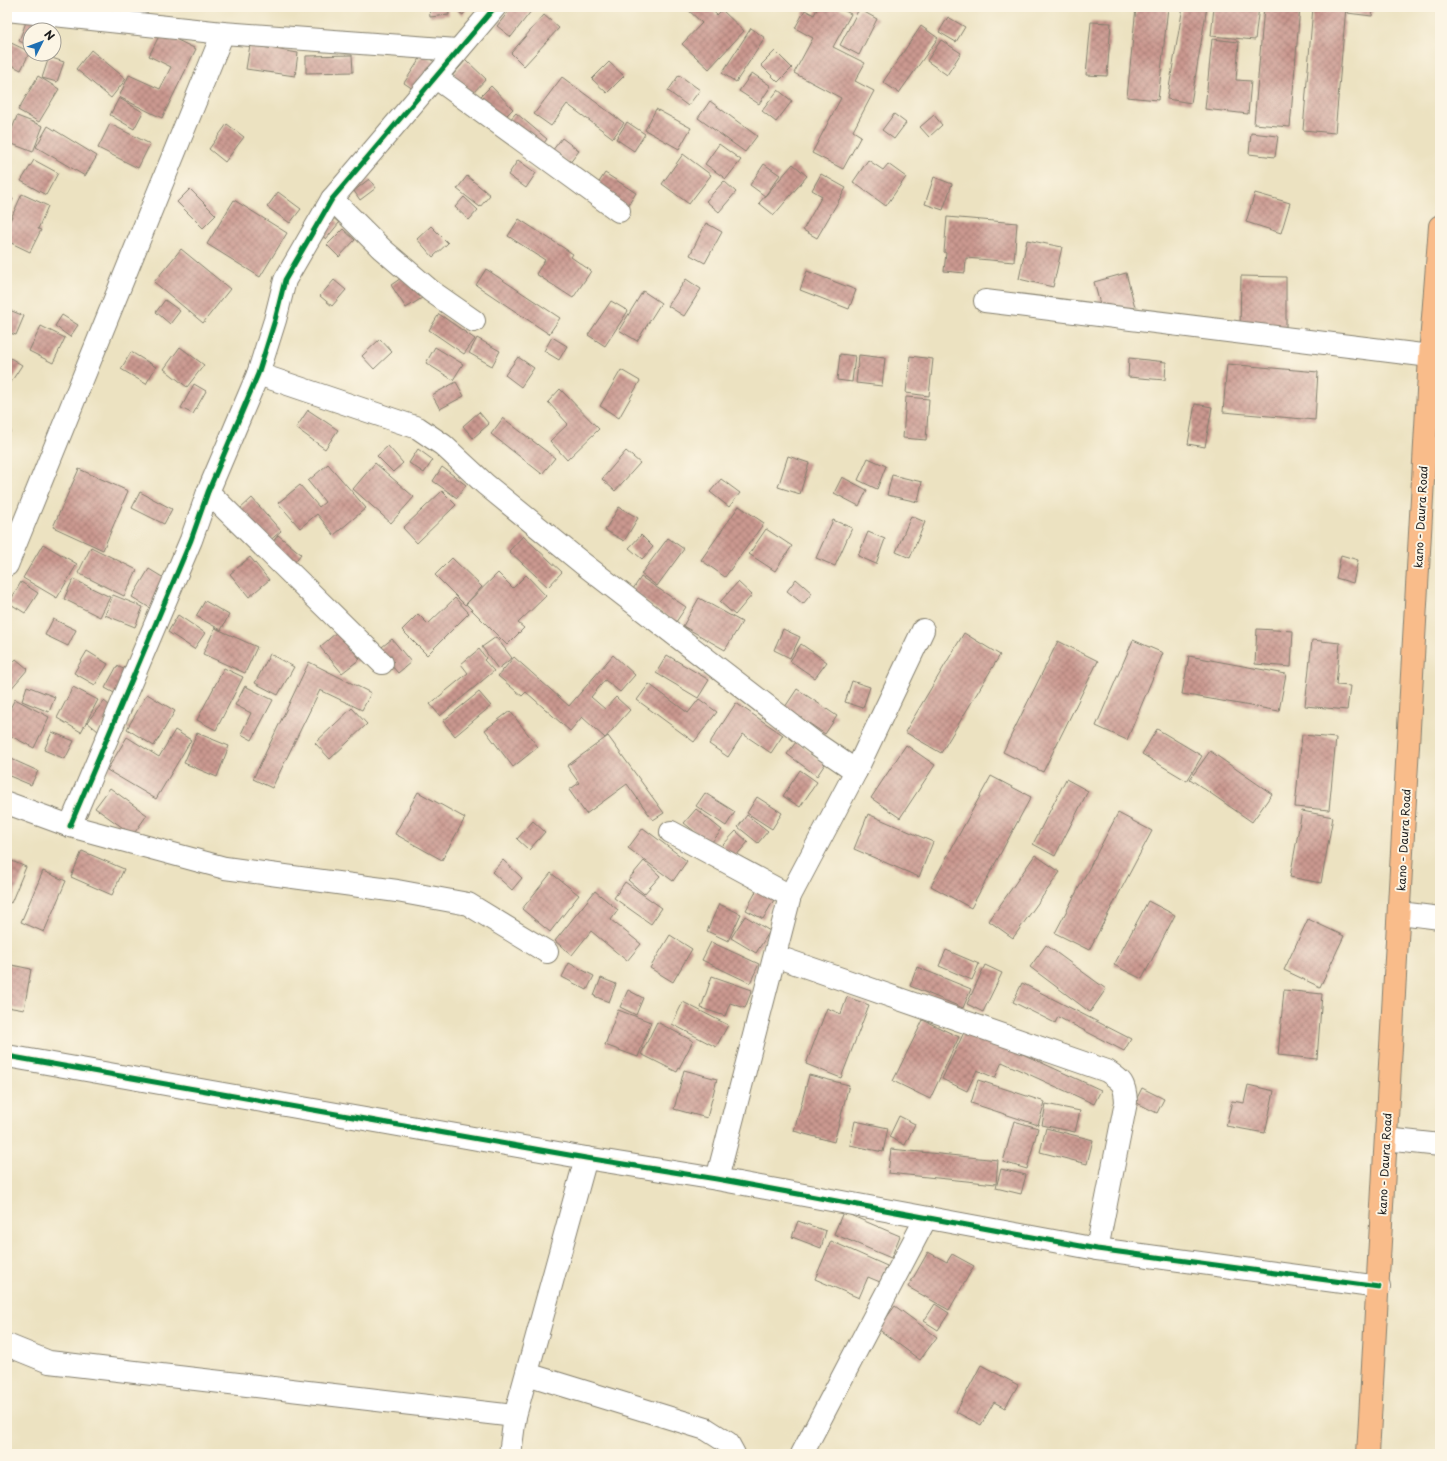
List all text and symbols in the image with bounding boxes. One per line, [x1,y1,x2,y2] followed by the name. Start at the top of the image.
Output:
[22,22,62,62] north arrow
[41,26,59,44] text: N
[1409,465,1432,568] street label: kano - Daura Road
[1392,788,1415,891] street label: kano - Daura Road
[1373,1112,1396,1215] street label: kano - Daura Road

